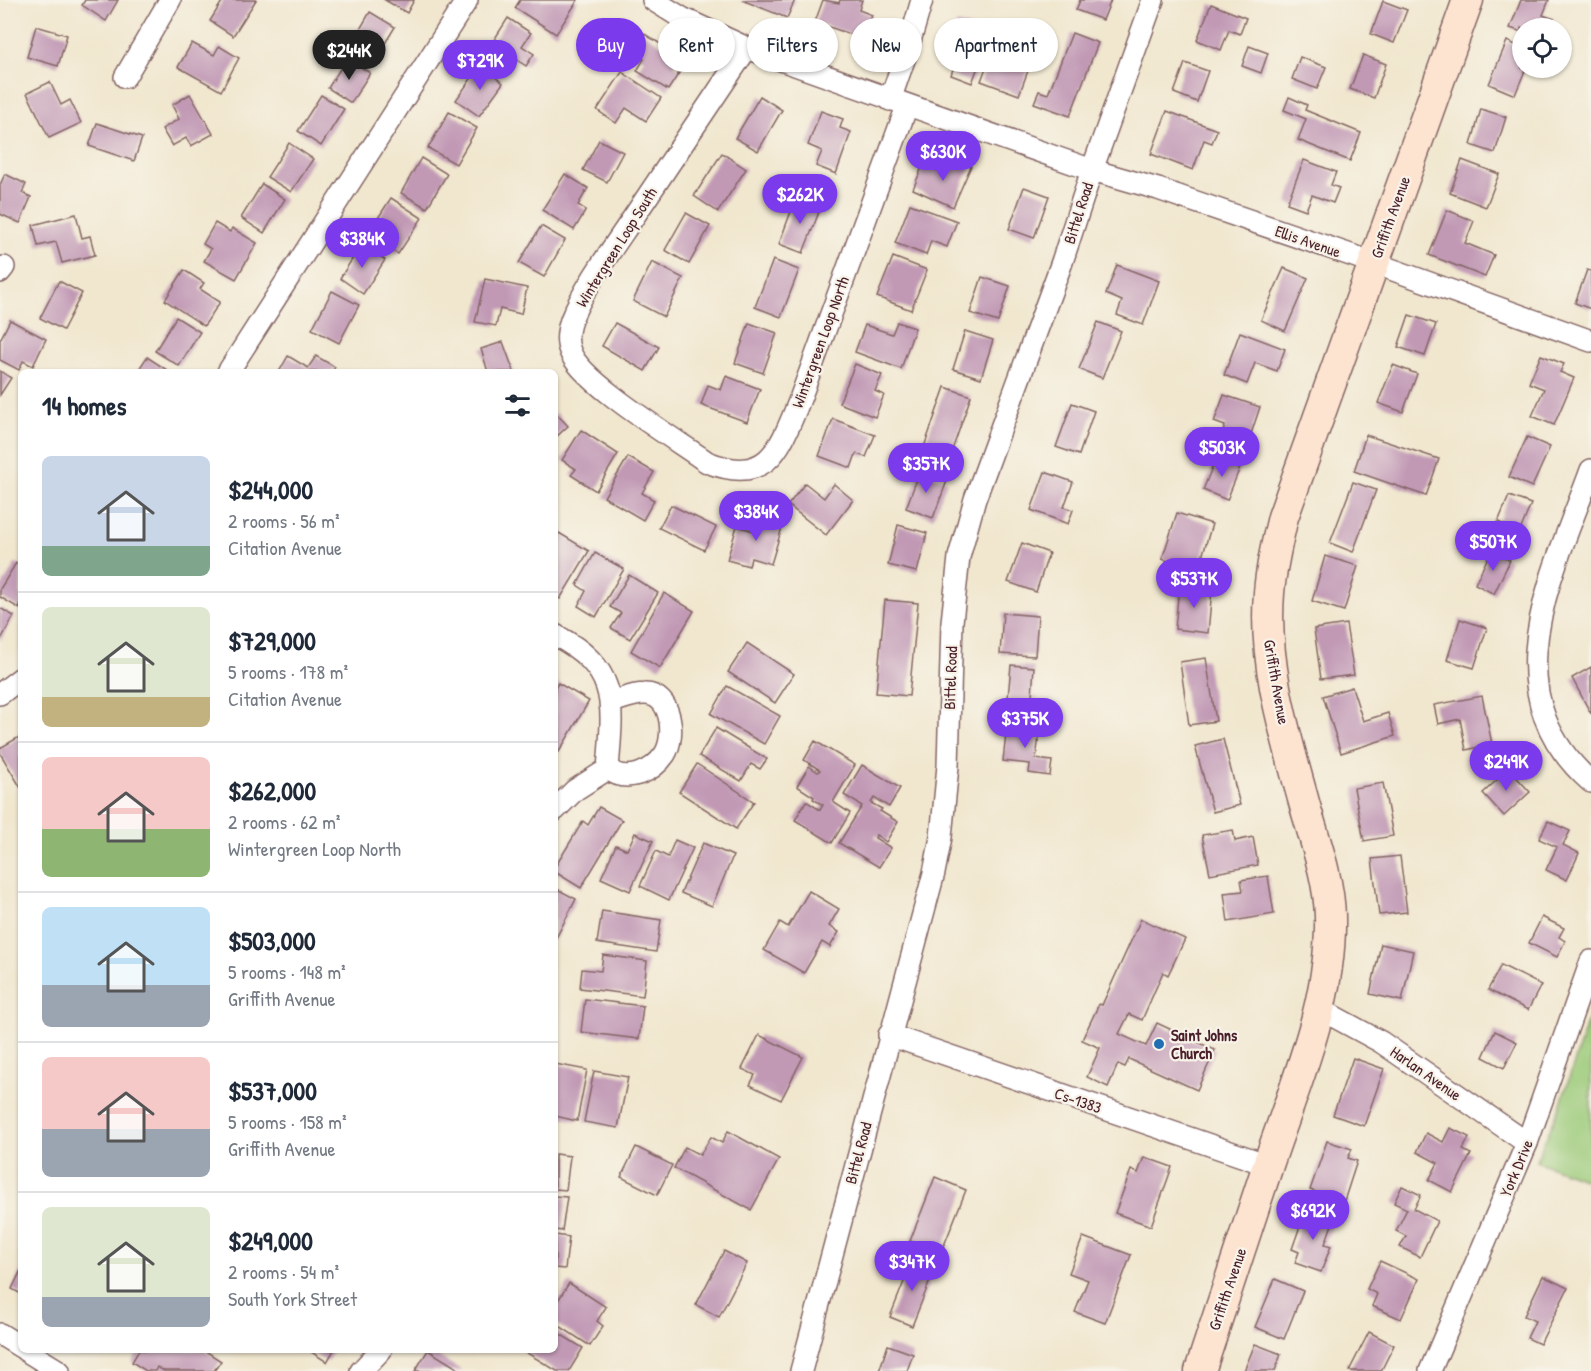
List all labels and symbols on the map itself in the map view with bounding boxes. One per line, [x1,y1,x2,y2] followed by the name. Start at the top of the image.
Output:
[307,30,391,81] pin: $244K
[438,40,522,91] pin: $729K
[901,131,985,182] pin: $630K
[1365,172,1415,261] street label: Griffith Avenue
[758,174,842,225] pin: $262K
[1058,180,1098,246] street label: Bittel Road
[570,183,662,311] street label: Wintergreen Loop South
[320,218,404,269] pin: $384K
[1272,220,1344,263] street label: Ellis Avenue
[786,273,854,411] street label: Wintergreen Loop North
[1180,427,1264,478] pin: $503K
[884,443,968,494] pin: $357K
[714,491,798,542] pin: $384K
[1451,521,1535,572] pin: $507K
[1152,558,1236,609] pin: $537K
[1259,638,1295,727] street label: Griffith Avenue
[938,646,962,710] street label: Bittel Road
[983,698,1067,749] pin: $375K
[1464,741,1548,792] pin: $249K
[1171,1024,1238,1064] place label: Saint Johns Church
[1152,1037,1166,1051] marker: Saint Johns Church
[1386,1040,1466,1106] street label: Harlan Avenue
[1052,1082,1104,1118] street label: Cs-1383
[839,1120,877,1186] street label: Bittel Road
[1494,1135,1538,1200] street label: York Drive
[1271,1190,1355,1241] pin: $692K
[870,1241,954,1292] pin: $347K
[1203,1244,1252,1333] street label: Griffith Avenue

